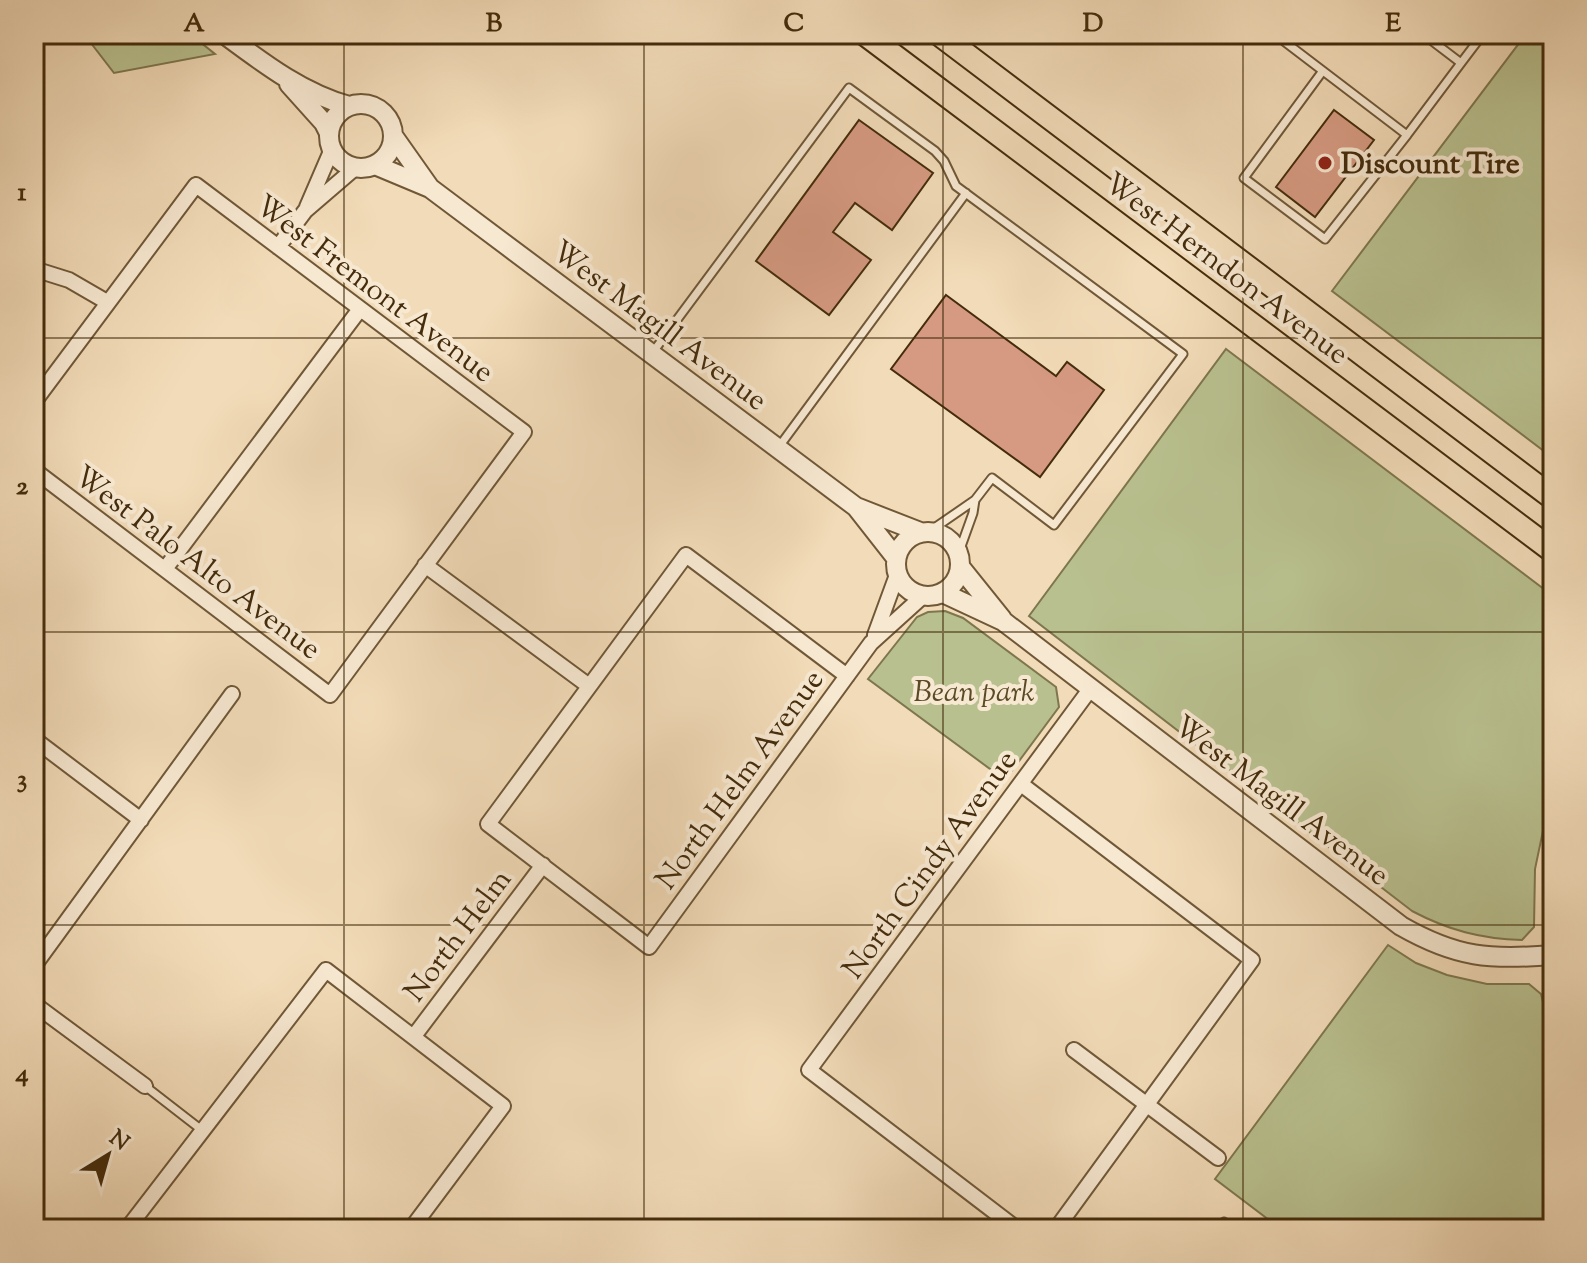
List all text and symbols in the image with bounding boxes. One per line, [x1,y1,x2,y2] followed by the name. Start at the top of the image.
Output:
[183,6,205,43] text: A
[486,6,503,43] text: B
[784,6,804,43] text: C
[1083,6,1103,43] text: D
[1385,6,1401,43] text: E
[1341,144,1520,187] place label: Discount Tire
[1316,154,1334,172] marker: Discount Tire
[1094,164,1357,376] street label: West Herndon Avenue
[18,175,27,212] text: 1
[245,186,502,394] street label: West Fremont Avenue
[542,231,775,422] street label: West Magill Avenue
[64,457,329,671] street label: West Palo Alto Avenue
[16,469,29,506] text: 2
[646,662,836,899] street label: North Helm Avenue
[913,672,1035,715] park label: Bean park
[1164,706,1397,897] street label: West Magill Avenue
[833,742,1029,989] street label: North Cindy Avenue
[17,762,27,799] text: 3
[395,861,523,1012] street label: North Helm
[14,1056,29,1093] text: 4
[68,1115,148,1195] north arrow
[102,1123,135,1160] text: N

